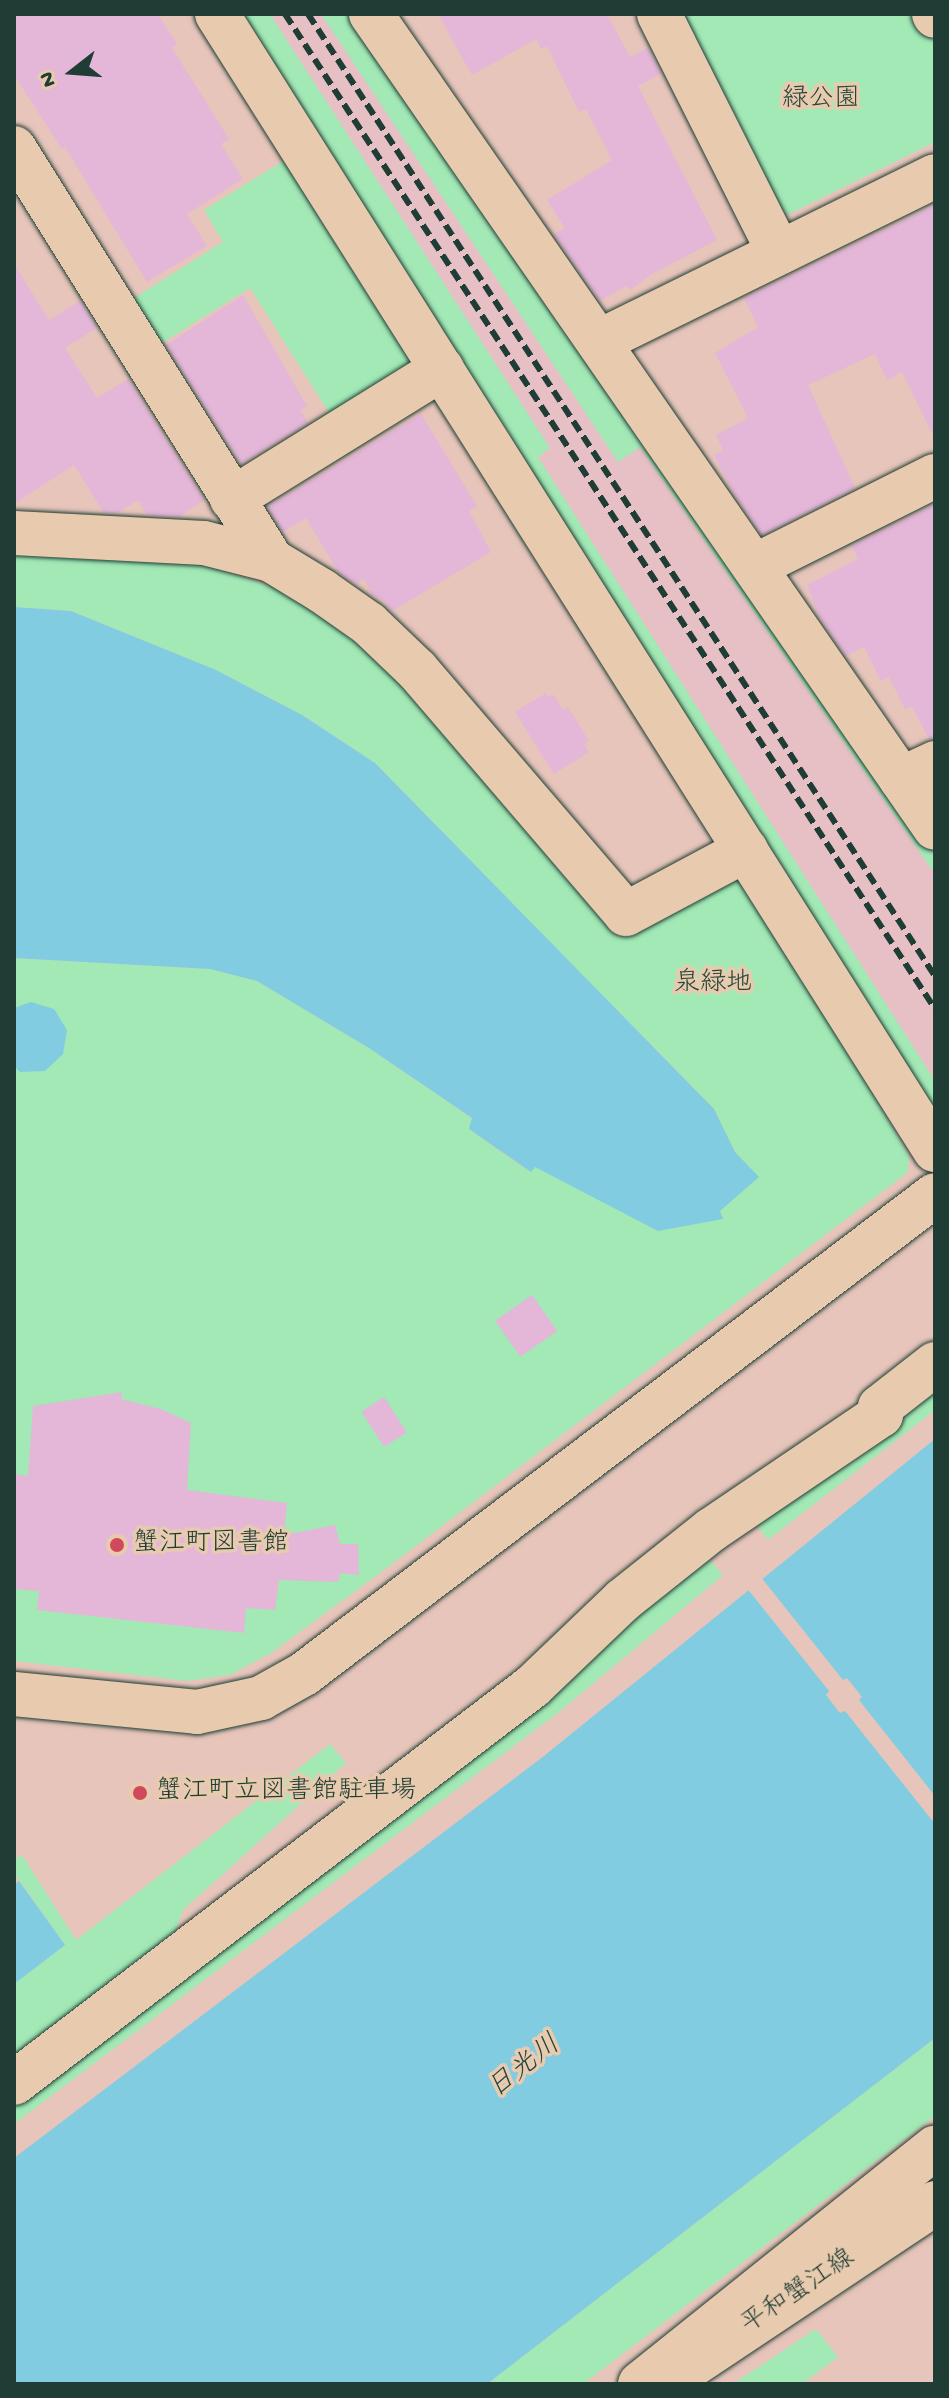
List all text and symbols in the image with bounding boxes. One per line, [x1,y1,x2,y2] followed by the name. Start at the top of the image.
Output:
[32,32,112,112] north arrow
[35,68,64,90] text: N
[782,85,860,117] park label: 緑公園
[674,969,752,1001] park label: 泉緑地
[133,1529,289,1561] place label: 蟹江町図書館
[108,1536,126,1554] marker: 蟹江町図書館
[156,1777,416,1809] place label: 蟹江町立図書館駐車場
[131,1784,149,1802] marker: 蟹江町立図書館駐車場
[482,2029,568,2107] water label: 日光川
[736,2244,862,2342] street label: 平和蟹江線

